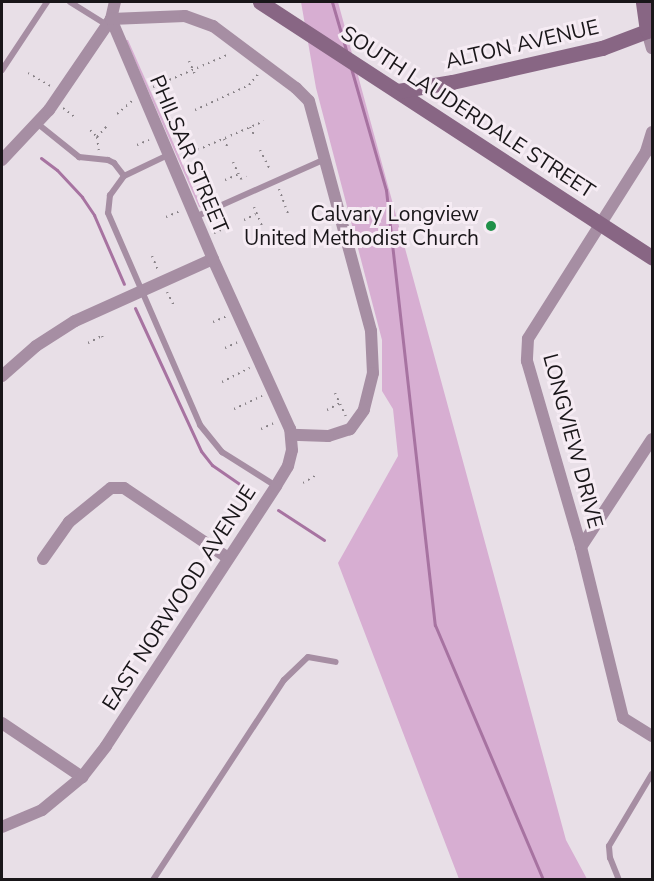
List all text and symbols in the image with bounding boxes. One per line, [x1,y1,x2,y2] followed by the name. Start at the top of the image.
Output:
[443,14,601,74] street label: ALTON AVENUE
[336,20,600,204] street label: SOUTH LAUDERDALE STREET
[144,71,234,237] street label: PHILSAR STREET
[244,201,479,251] place label: Calvary Longview United Methodist Church
[484,219,498,233] marker: Calvary Longview United Methodist Church
[538,351,608,531] street label: LONGVIEW DRIVE
[97,481,261,715] street label: EAST NORWOOD AVENUE

